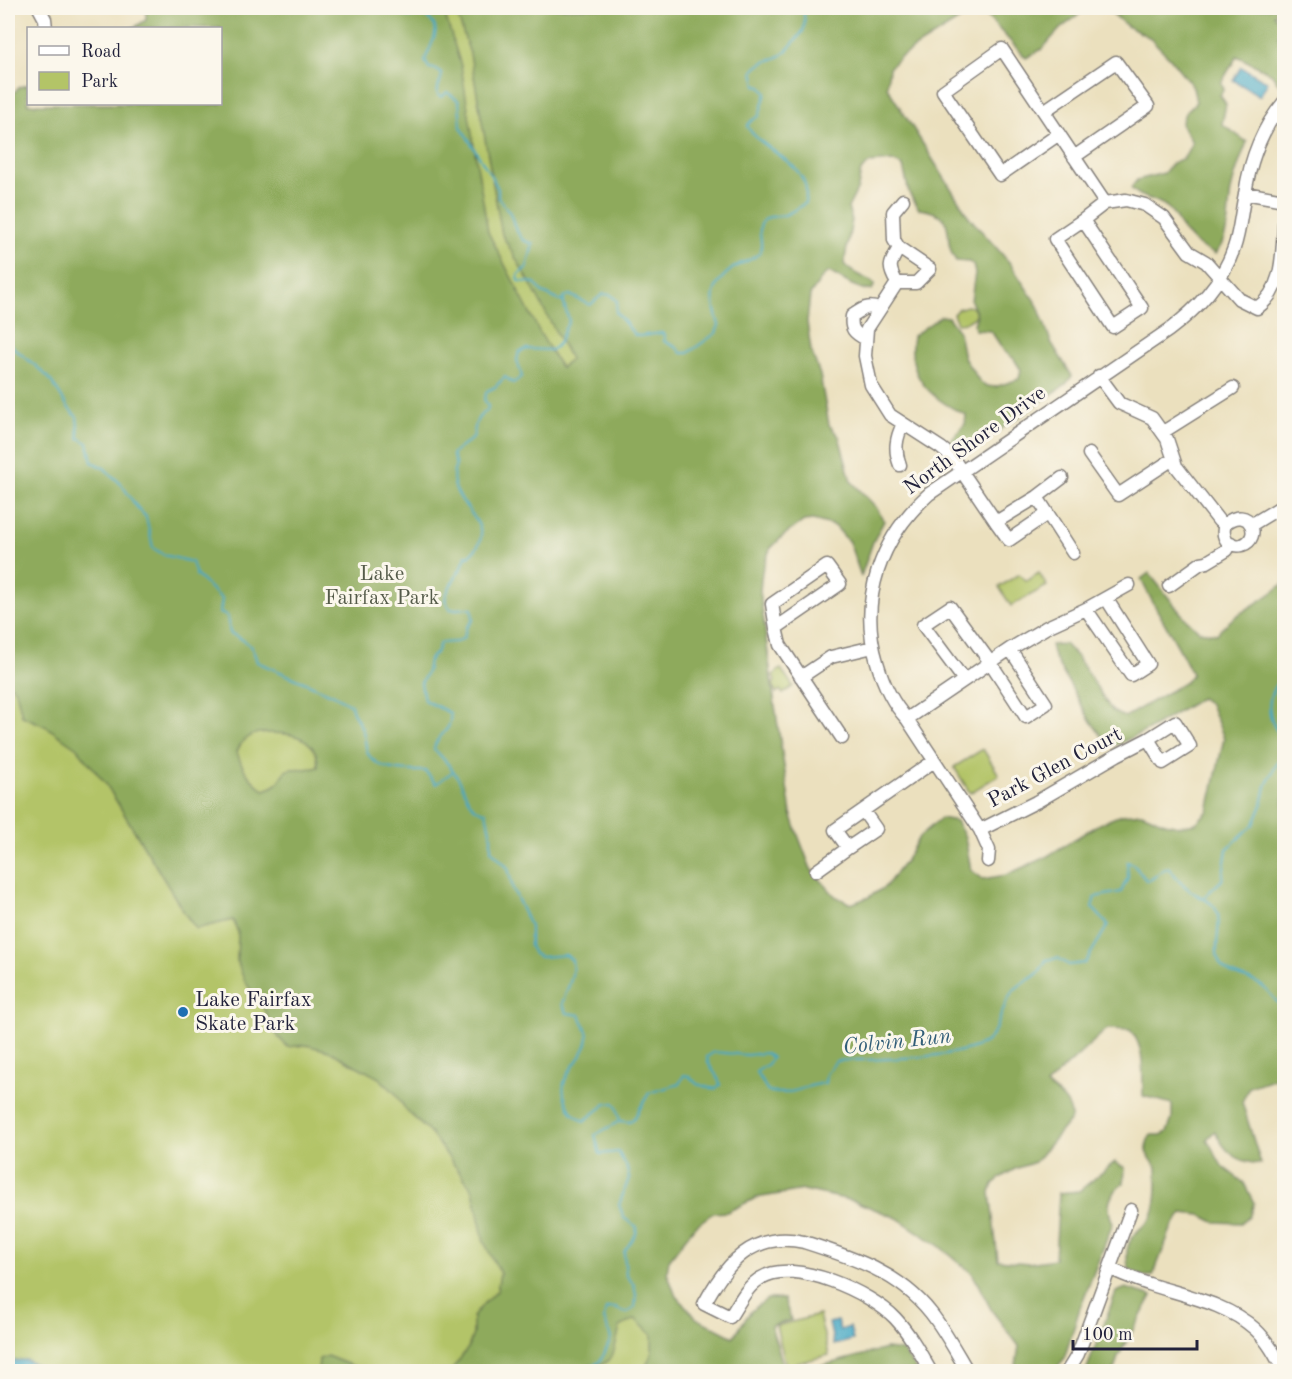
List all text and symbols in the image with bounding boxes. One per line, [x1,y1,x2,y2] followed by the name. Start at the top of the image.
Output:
[27,27,222,105] legend
[81,43,121,61] text: Road
[81,73,118,91] text: Park
[900,383,1050,499] street label: North Shore Drive
[325,564,440,609] park label: Lake Fairfax Park
[985,724,1125,812] street label: Park Glen Court
[195,990,312,1035] place label: Lake Fairfax Skate Park
[176,1005,190,1019] marker: Lake Fairfax Skate Park
[842,1025,953,1059] water label: Colvin Run
[1073,1313,1198,1351] scale bar
[1082,1326,1133,1344] text: 100 m

